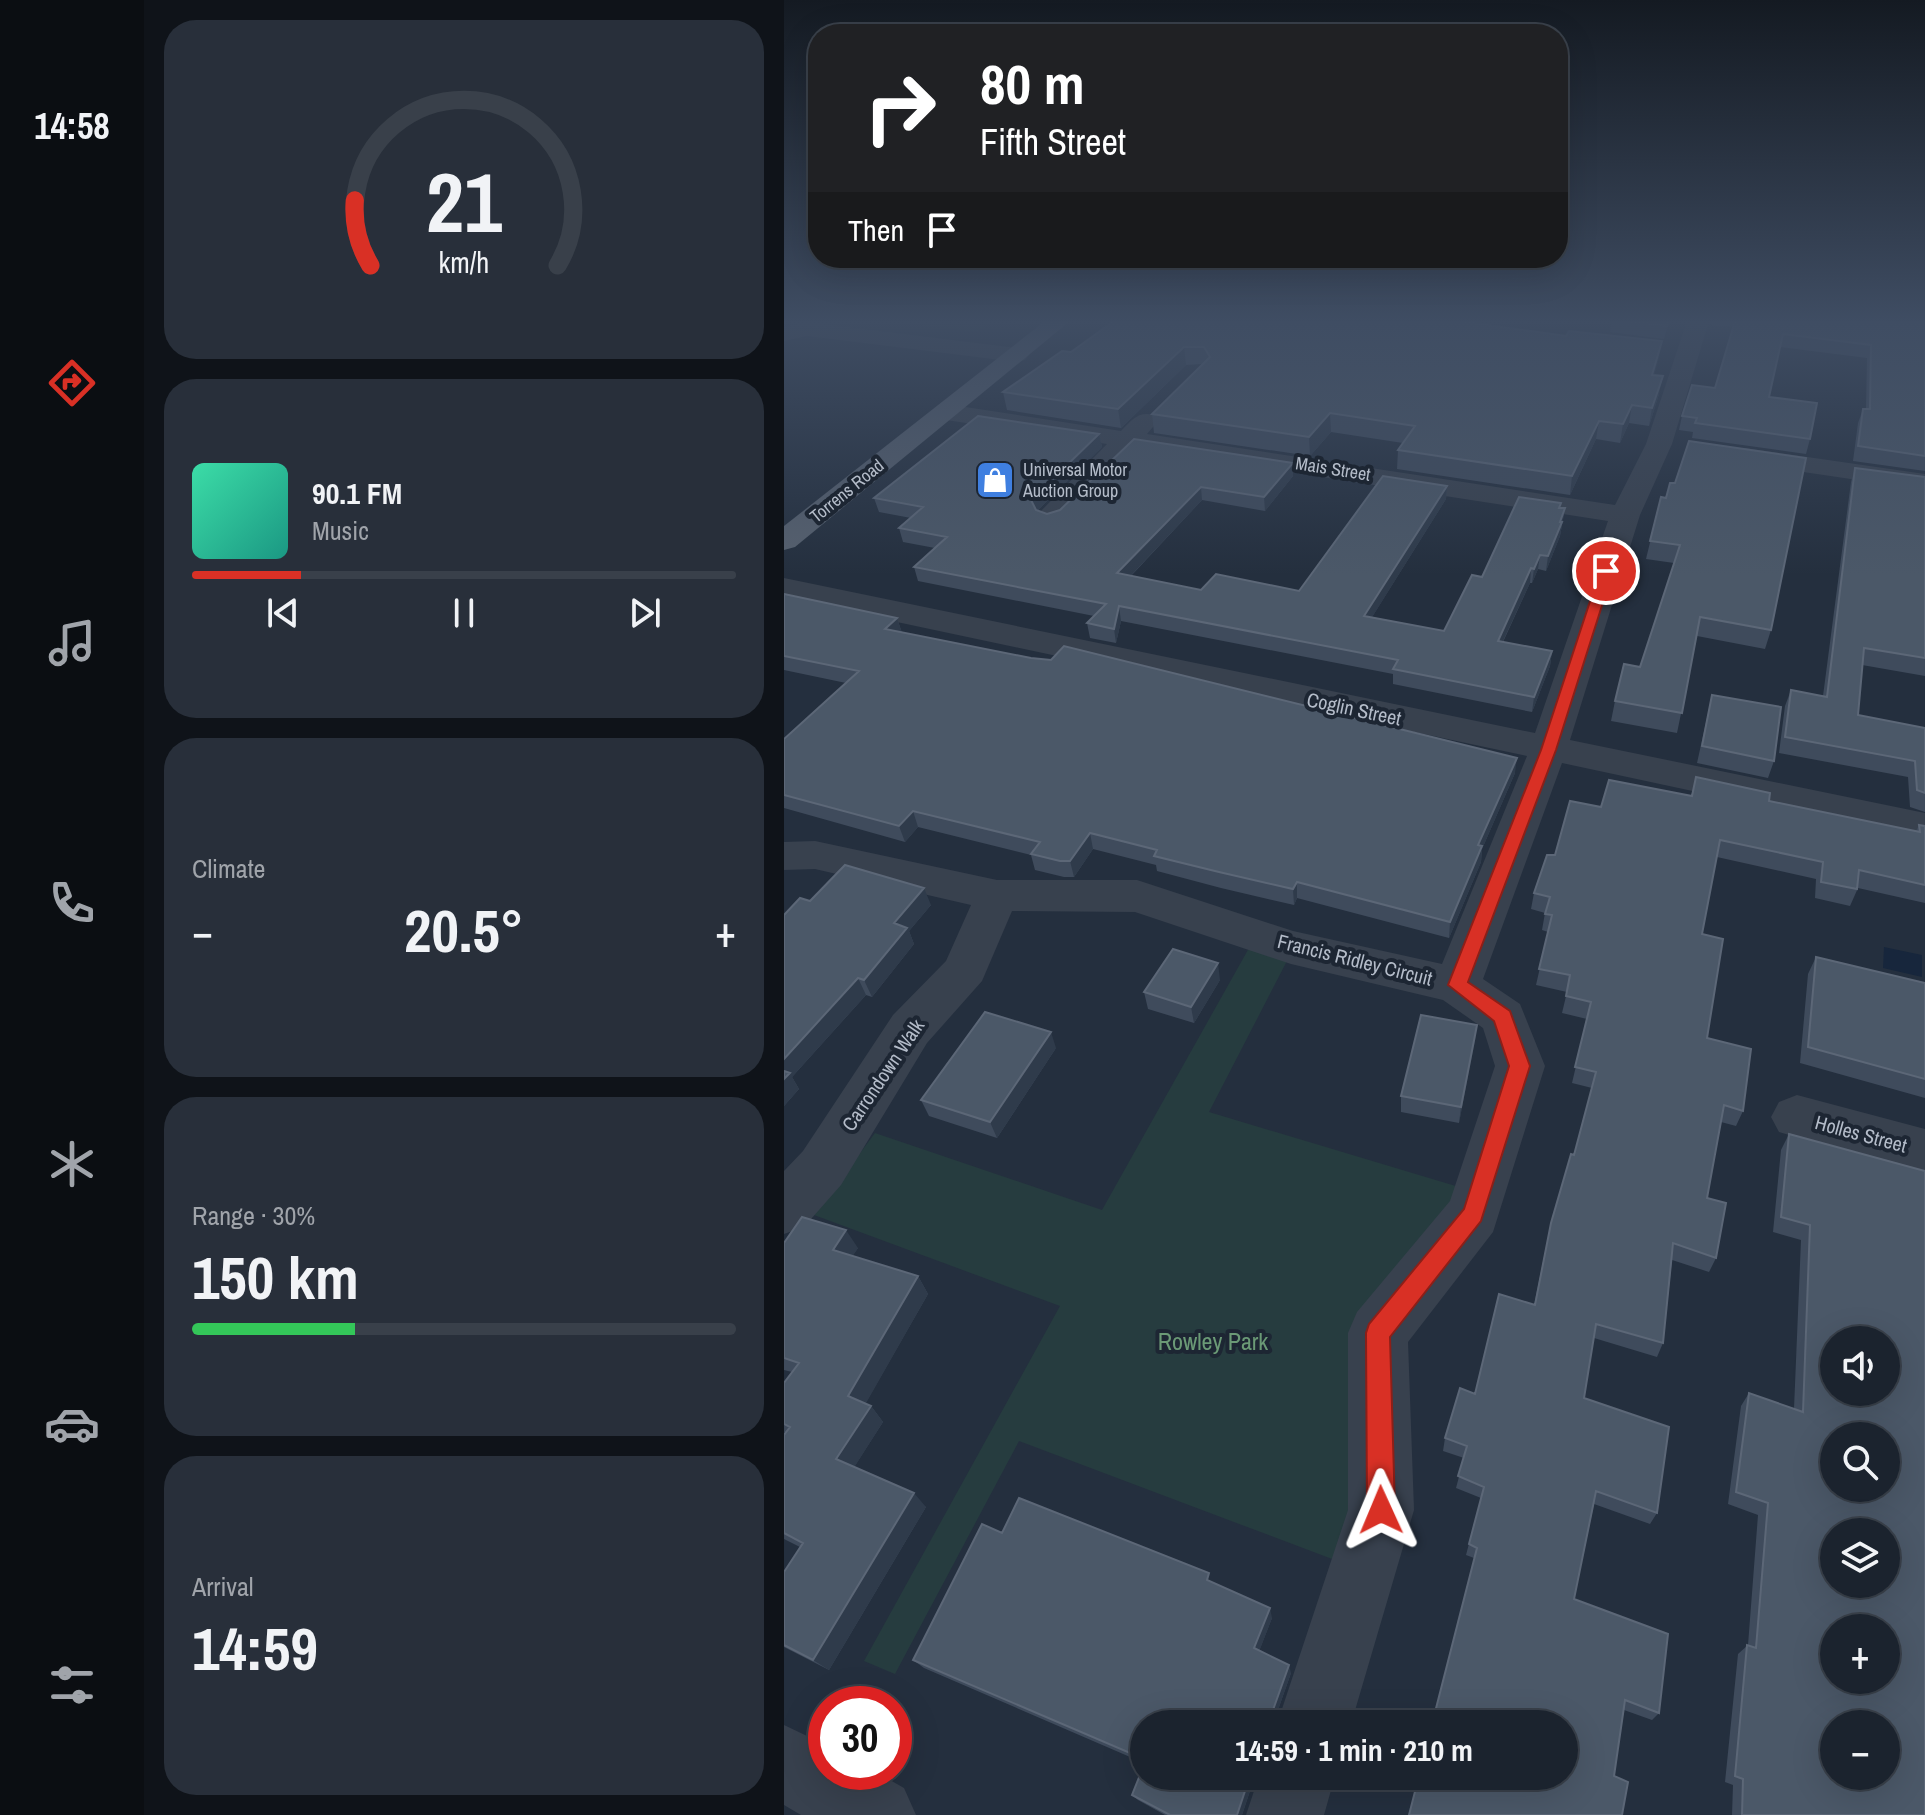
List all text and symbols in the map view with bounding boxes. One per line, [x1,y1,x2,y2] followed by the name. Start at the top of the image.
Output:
[980,46,1085,121] text: 80 m
[848,56,952,160] icon: right
[34,102,110,150] text: 14:58
[980,118,1126,166] text: Fifth Street
[426,145,502,257] text: 21
[920,208,964,252] icon: arrive
[848,210,904,250] text: Then
[439,243,489,282] text: km/h
[44,355,100,411] icon: directions
[1294,450,1372,487] street label: Mais Street
[804,453,889,528] street label: Torrens Road
[1022,457,1127,503] place label: Universal Motor Auction Group
[974,459,1016,501] shop icon: Universal Motor Auction Group
[312,473,402,513] text: 90.1 FM
[312,513,369,548] text: Music
[1572,537,1640,605] pin
[1584,549,1628,593] icon: arrive
[261,591,305,635] icon: previous
[442,591,486,635] icon: pause
[623,591,667,635] icon: next
[44,615,100,671] icon: music
[1304,685,1404,732] street label: Coglin Street
[192,851,265,886] text: Climate
[44,875,100,931] icon: phone
[404,890,524,971] text: 20.5°
[192,901,213,961] text: −
[715,901,736,961] text: +
[1275,927,1436,992] street label: Francis Ridley Circuit
[835,1013,930,1136] street label: Carrondown Walk
[1812,1108,1910,1159] street label: Holles Street
[44,1136,100,1192] icon: climate
[192,1198,315,1233] text: Range · 30%
[192,1237,359,1318] text: 150 km
[1158,1325,1268,1357] park label: Rowley Park
[1820,1326,1900,1790] map controls
[1820,1326,1900,1406] button: sound
[44,1396,100,1452] icon: car
[1820,1422,1900,1502] button: search
[1339,1468,1423,1552] position arrow
[1820,1518,1900,1598] button: layers
[192,1569,254,1604] text: Arrival
[192,1608,318,1689] text: 14:59
[1820,1614,1900,1694] button: +
[44,1657,100,1713] icon: filters
[808,1686,912,1790] speed limit sign: 30
[1820,1710,1900,1790] button: −
[1235,1730,1473,1770] text: 14:59 · 1 min · 210 m

